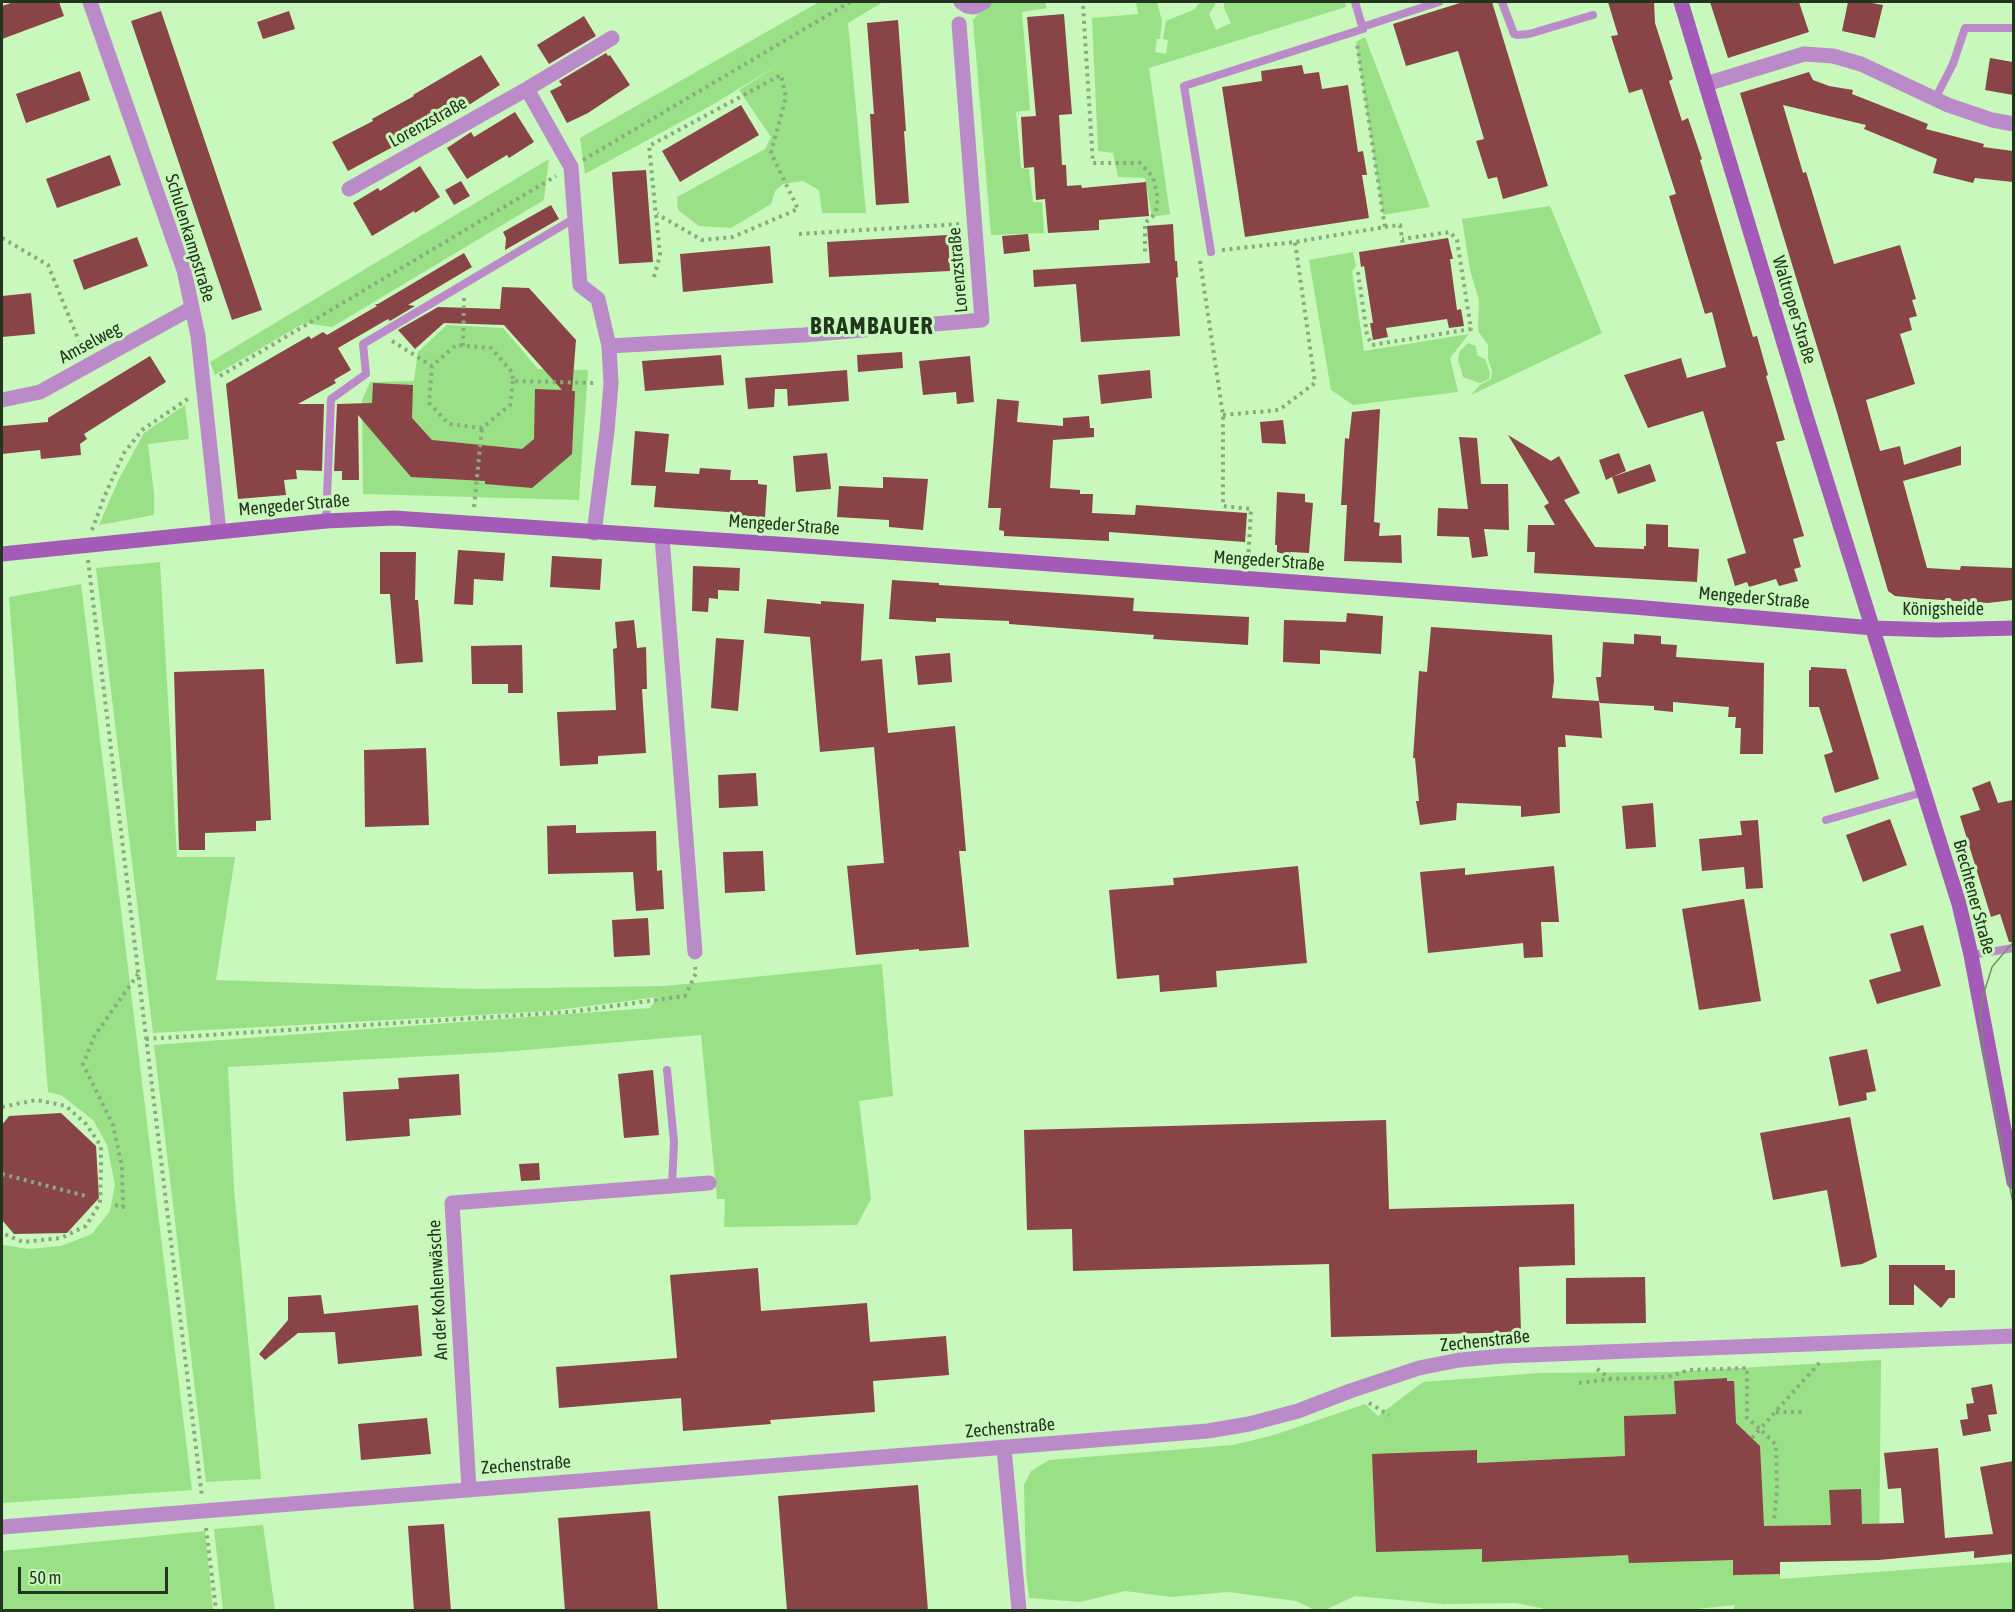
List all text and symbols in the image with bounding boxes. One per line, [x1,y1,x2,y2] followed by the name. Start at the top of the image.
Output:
[385,92,471,152] street label: Lorenzstraße
[160,172,220,304] street label: Schulenkampstraße
[944,226,972,314] street label: Lorenzstraße
[1767,253,1821,367] street label: Waltroper Straße
[810,312,934,340] district label: BRAMBAUER
[55,318,125,368] street label: Amselweg
[237,489,351,521] street label: Mengeder Straße
[728,510,840,540] street label: Mengeder Straße
[1213,546,1325,576] street label: Mengeder Straße
[1697,582,1811,614] street label: Mengeder Straße
[1902,598,1984,620] street label: Königsheide
[1948,837,2000,957] street label: Brechtener Straße
[424,1219,452,1361] street label: An der Kohlenwäsche
[1439,1326,1531,1356] street label: Zechenstraße
[964,1413,1056,1443] street label: Zechenstraße
[480,1451,572,1479] street label: Zechenstraße
[21,1555,171,1593] scale bar
[29,1567,61,1588] text: 50 m

